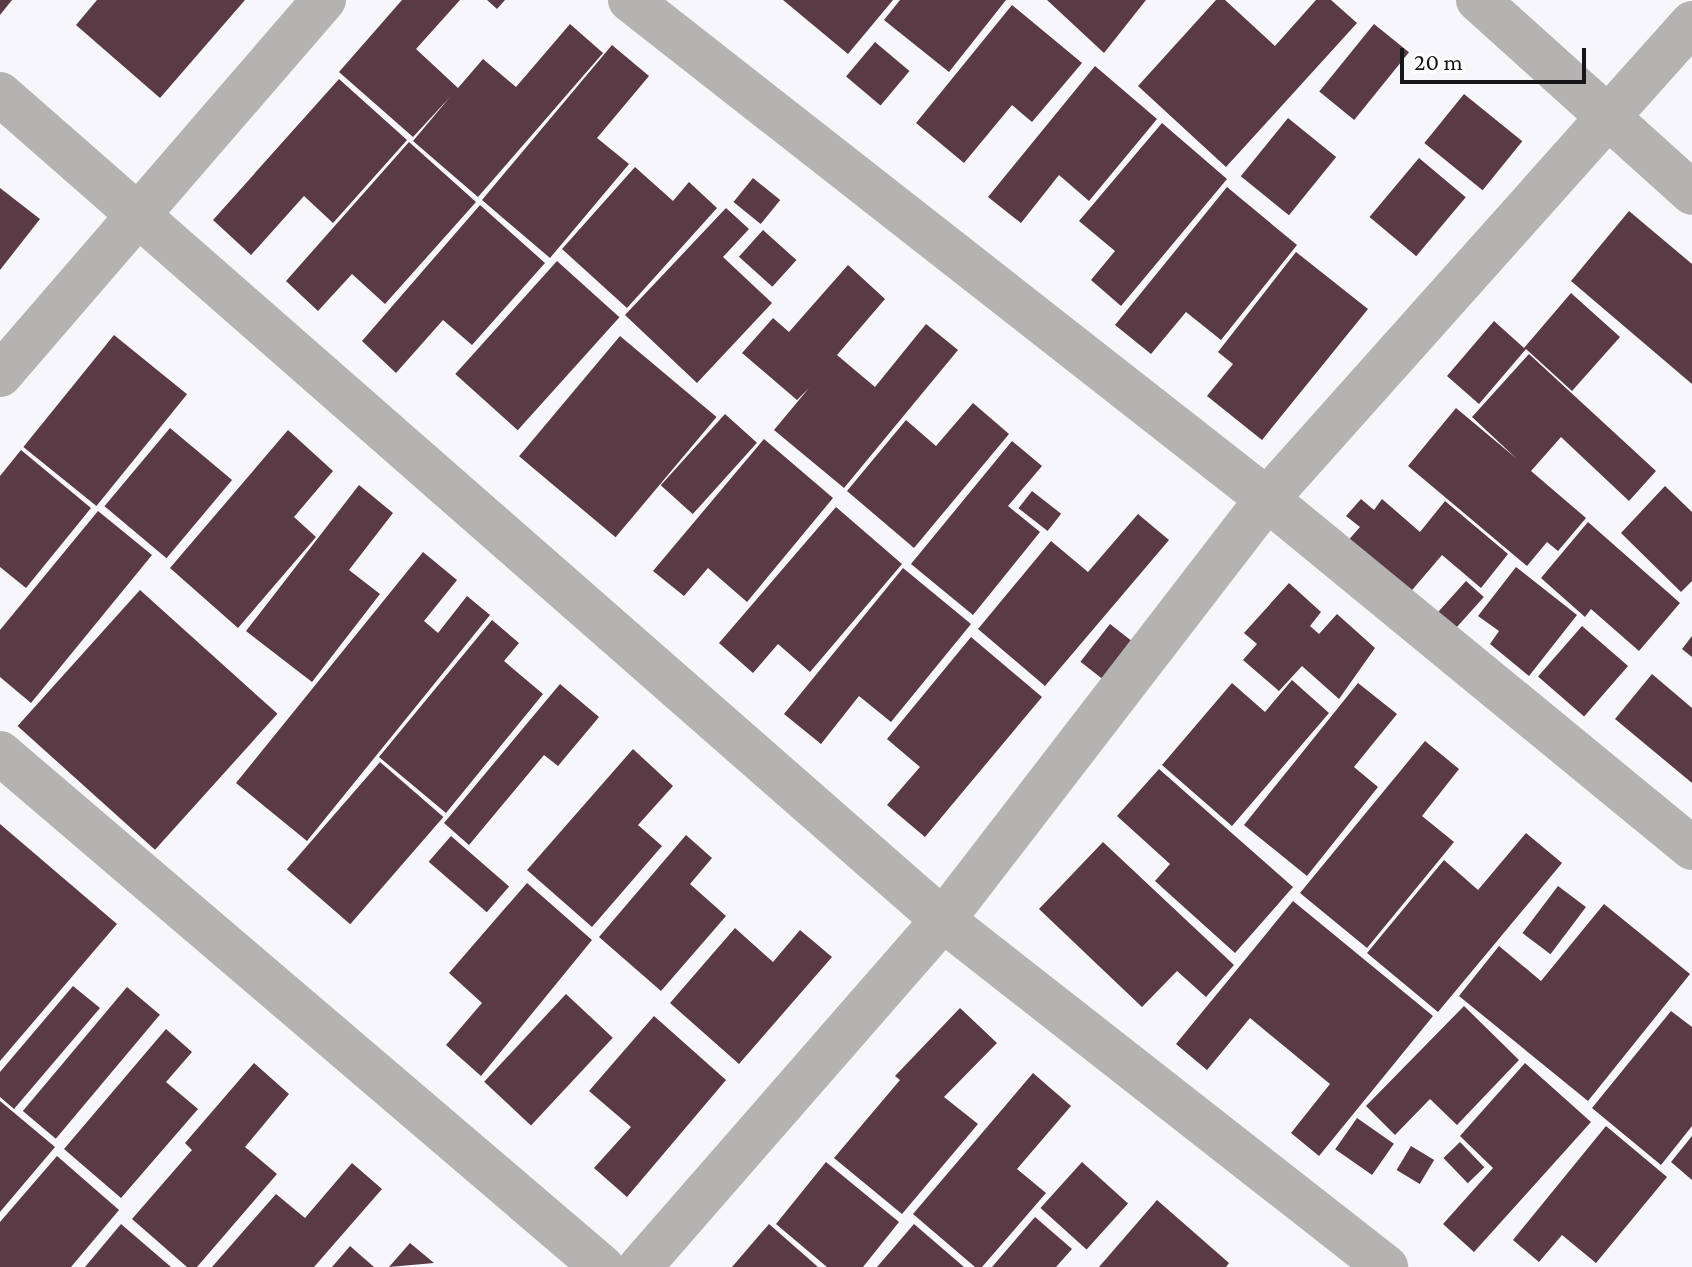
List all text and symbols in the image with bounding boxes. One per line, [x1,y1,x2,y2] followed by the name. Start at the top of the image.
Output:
[1404,32,1590,82] scale bar
[1414,48,1463,75] text: 20 m

